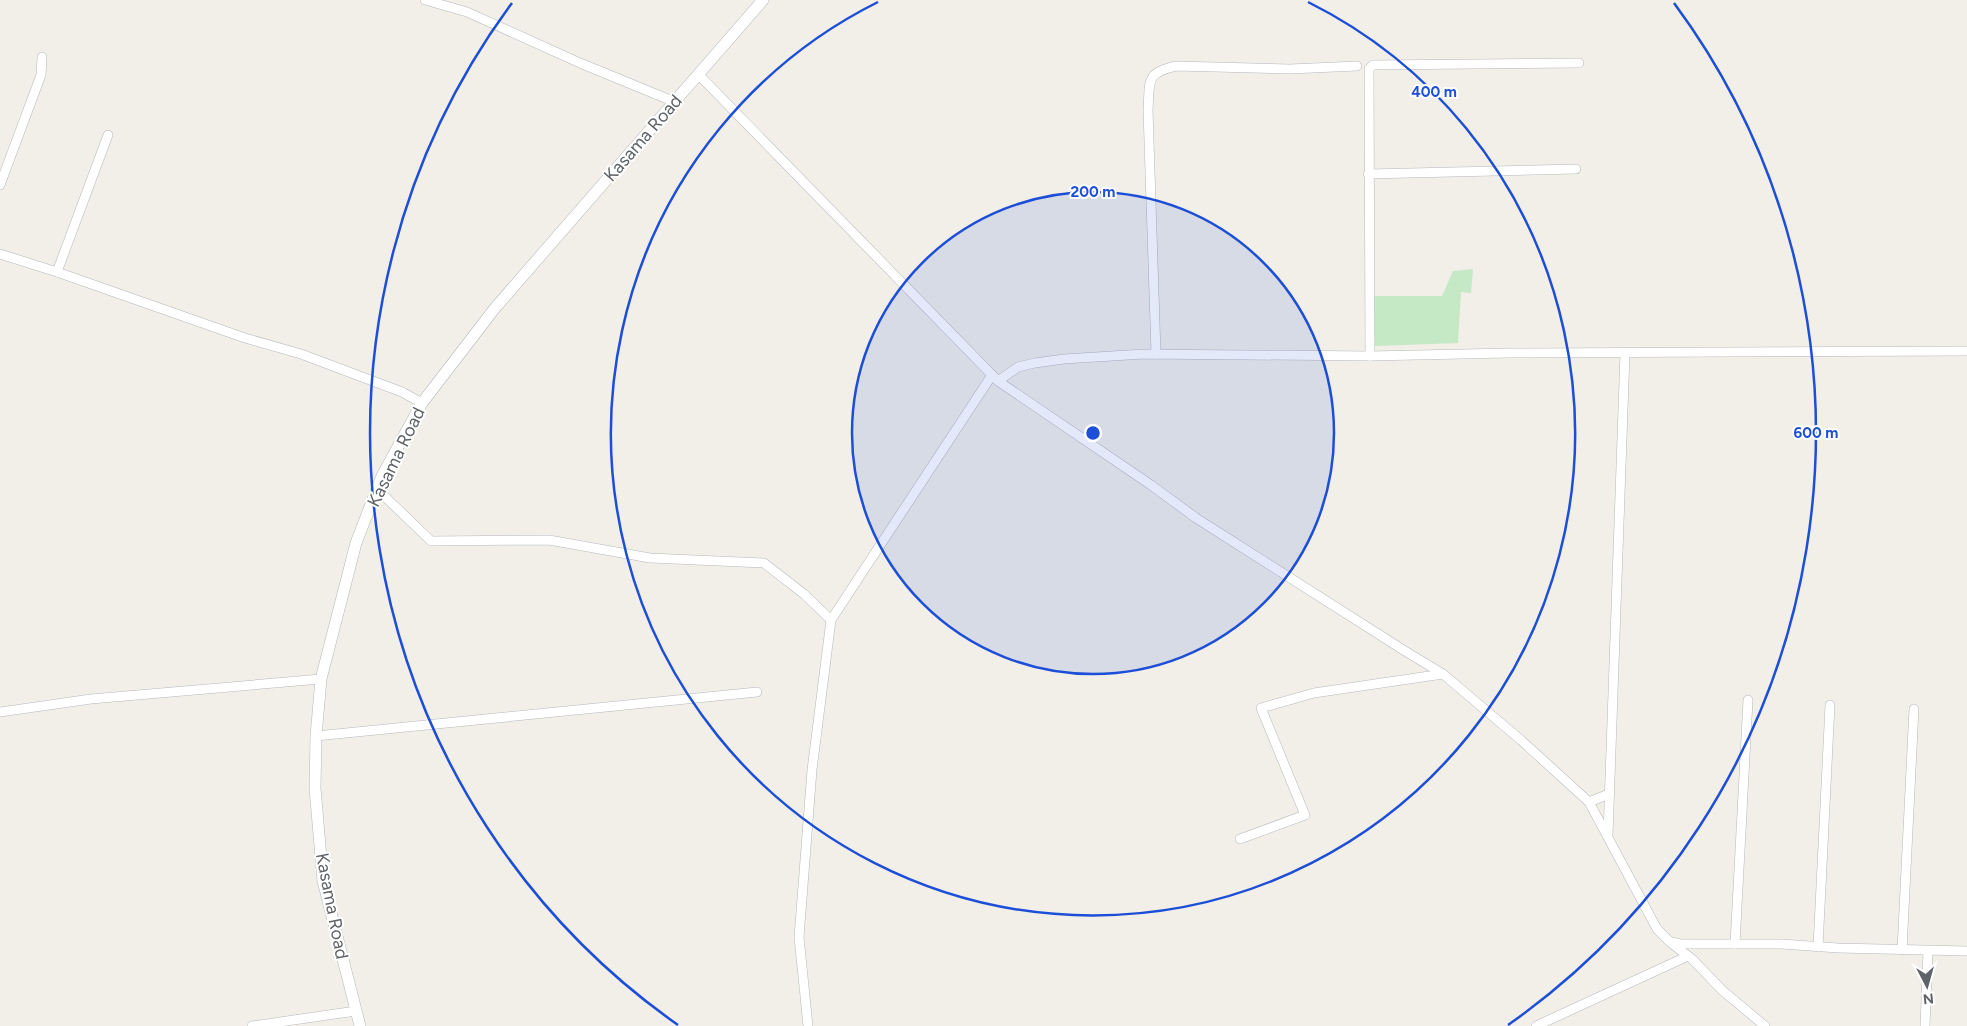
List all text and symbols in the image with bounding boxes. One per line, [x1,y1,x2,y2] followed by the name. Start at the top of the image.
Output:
[1411,83,1457,101] text: 400 m
[599,90,687,186] street label: Kasama Road
[1071,183,1115,201] text: 200 m
[362,404,430,510] street label: Kasama Road
[1084,424,1102,442] centre of rings
[1794,424,1838,442] text: 600 m
[311,851,353,961] street label: Kasama Road
[1902,961,1952,1011] north arrow
[1922,989,1935,1007] text: N

